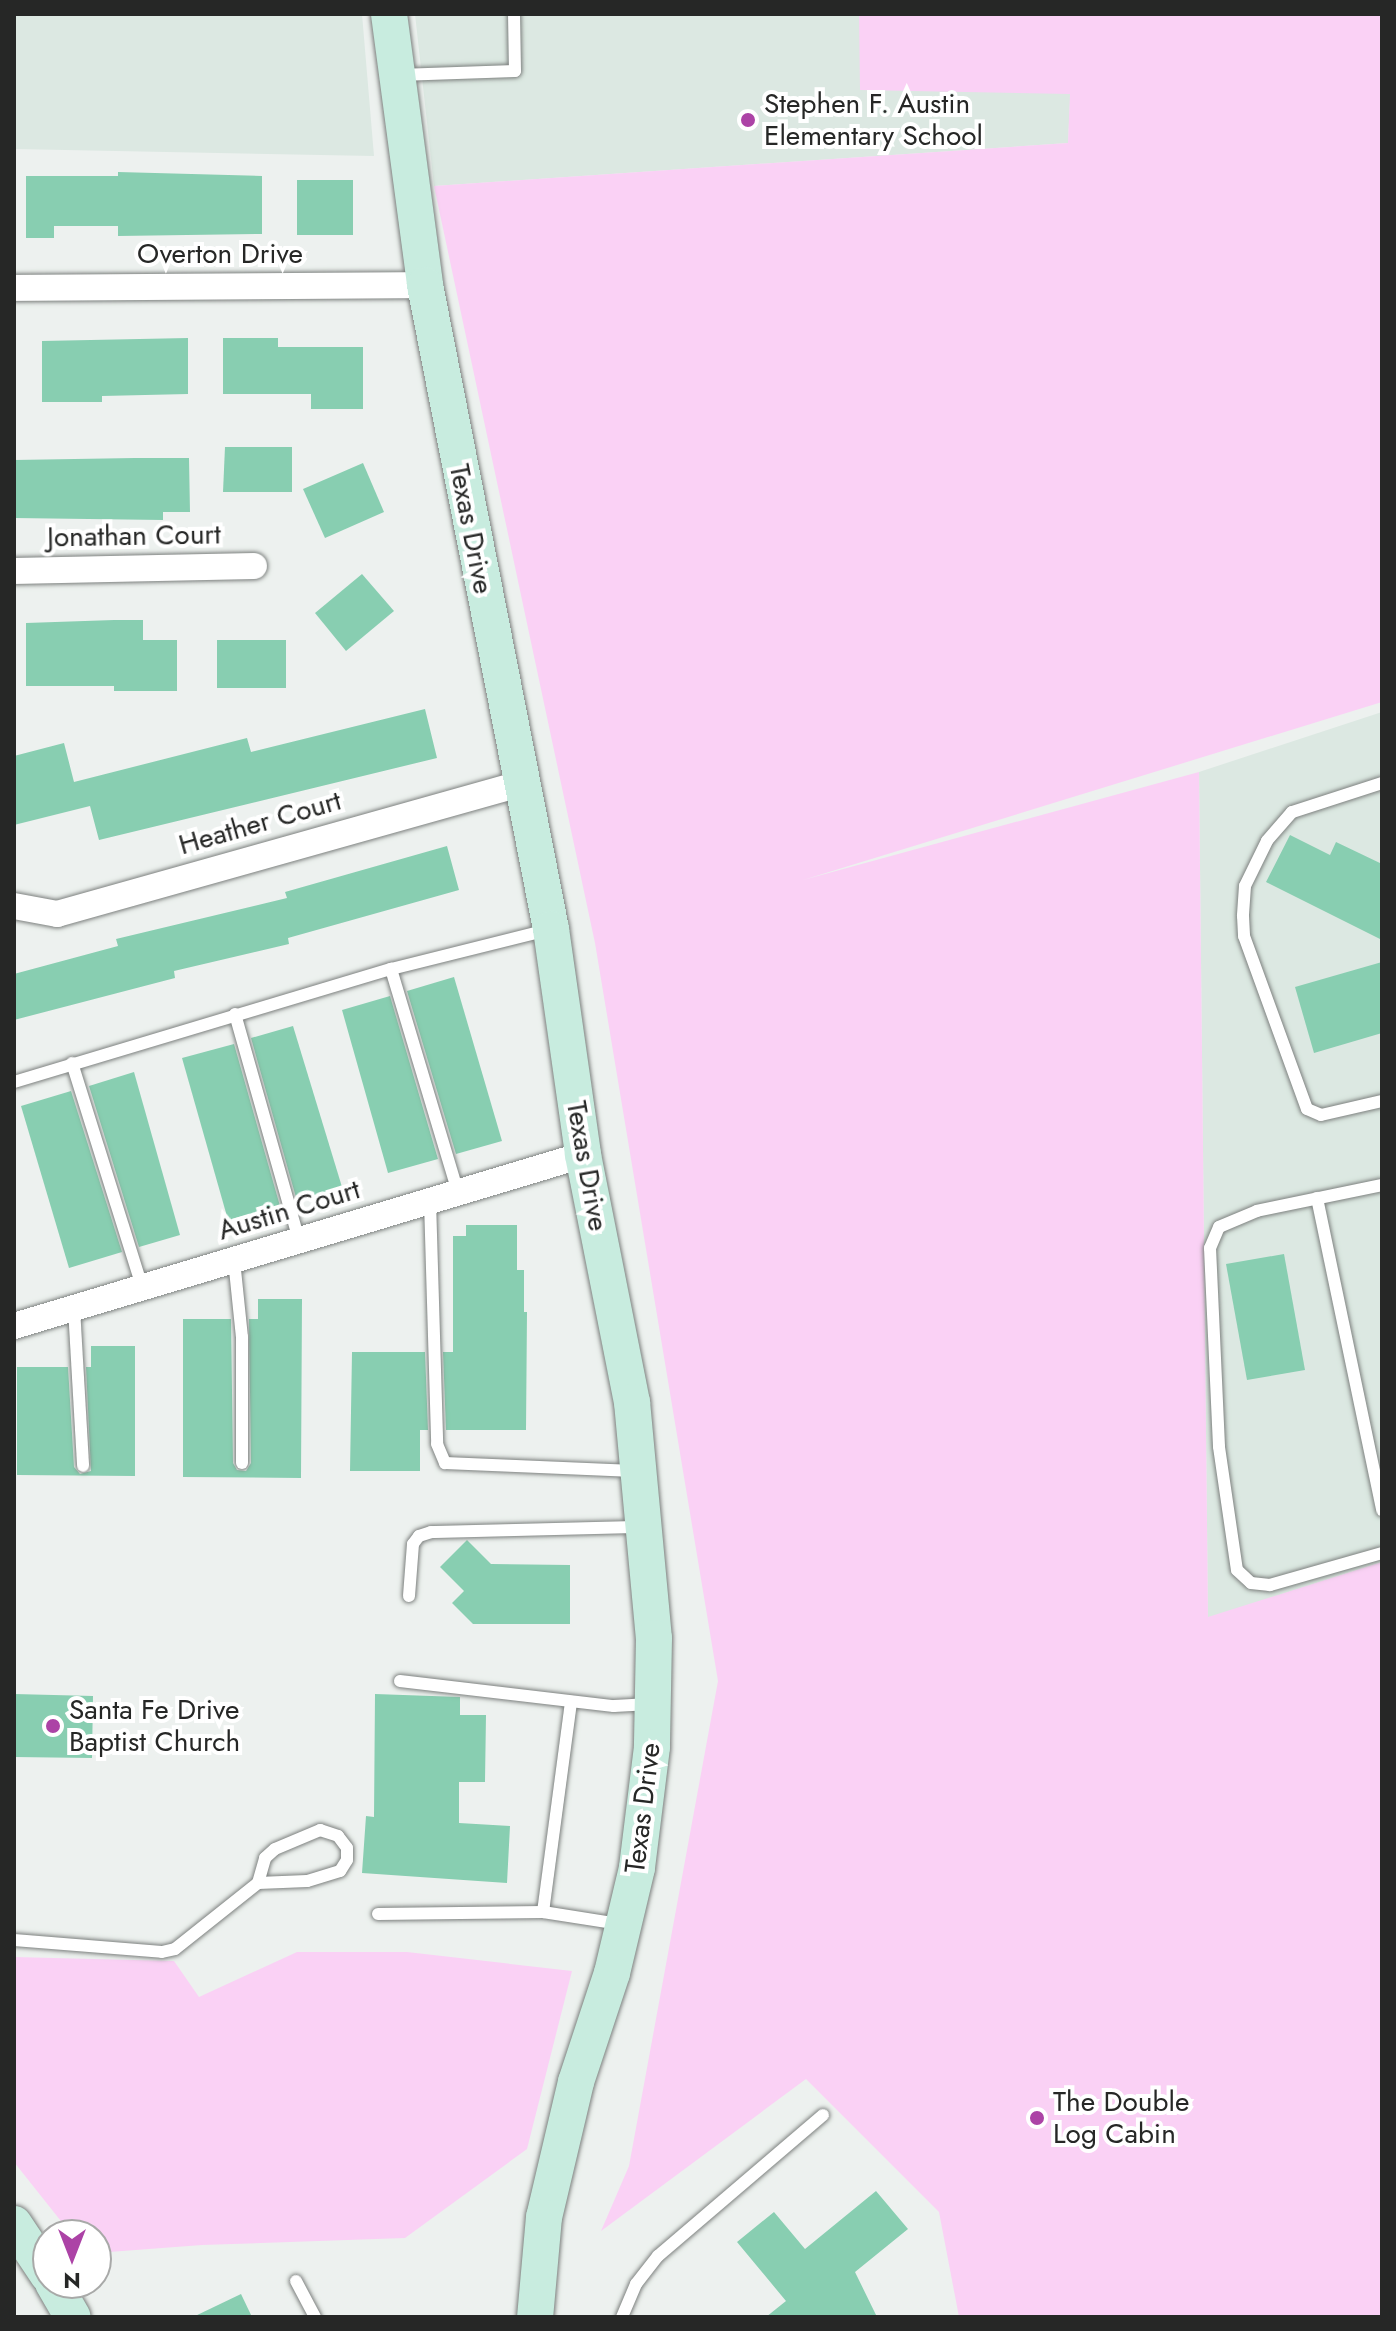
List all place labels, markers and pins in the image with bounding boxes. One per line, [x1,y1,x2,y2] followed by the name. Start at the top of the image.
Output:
[764,87,983,153] place label: Stephen F. Austin Elementary School
[739,111,757,129] marker: Stephen F. Austin Elementary School
[69,1693,240,1759] place label: Santa Fe Drive Baptist Church
[44,1717,62,1735] marker: Santa Fe Drive Baptist Church
[1053,2085,1189,2151] place label: The Double Log Cabin
[1028,2109,1046,2127] marker: The Double Log Cabin

